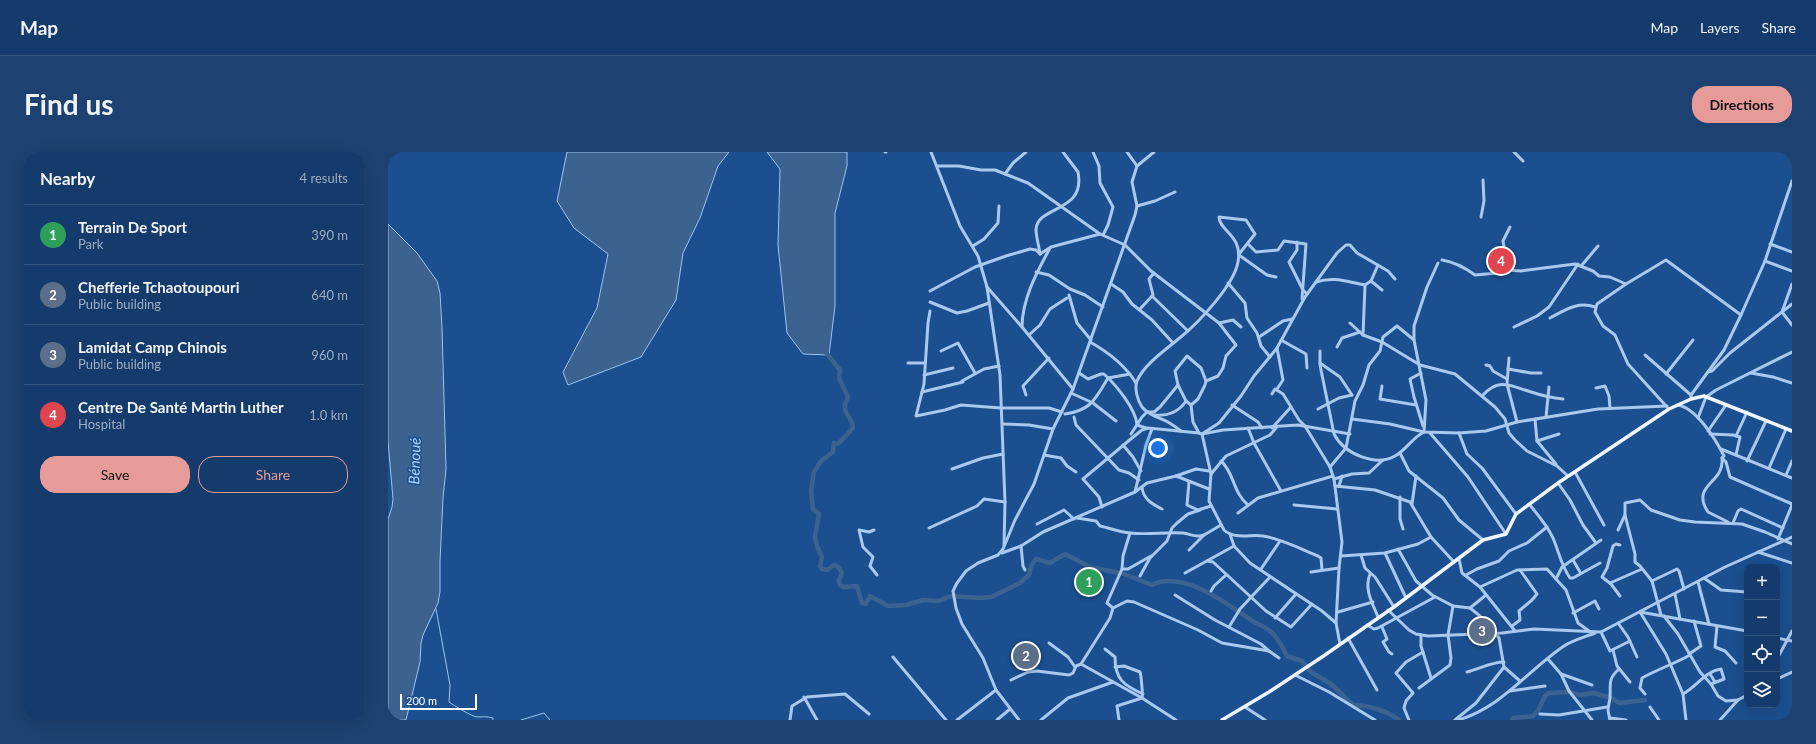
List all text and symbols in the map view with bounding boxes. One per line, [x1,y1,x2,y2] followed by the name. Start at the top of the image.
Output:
[20,16,58,39] text: Map
[1650,19,1678,36] text: Map
[1700,19,1740,36] text: Layers
[1762,19,1796,36] text: Share
[1692,86,1792,123] button: Directions
[24,87,114,121] text: Find us
[40,168,95,189] text: Nearby
[300,170,348,186] text: 4 results
[78,218,187,236] text: Terrain De Sport
[49,227,57,243] text: 1
[311,227,348,243] text: 390 m
[78,236,103,252] text: Park
[1488,246,1514,276] pin: 4
[78,278,240,296] text: Chefferie Tchaotoupouri
[49,287,57,303] text: 2
[311,287,348,303] text: 640 m
[78,296,161,312] text: Public building
[78,338,227,356] text: Lamidat Camp Chinois
[49,347,57,363] text: 3
[311,347,348,363] text: 960 m
[78,356,161,372] text: Public building
[78,398,284,416] text: Centre De Santé Martin Luther
[49,407,57,423] text: 4
[309,407,348,423] text: 1.0 km
[78,416,125,432] text: Hospital
[404,437,424,485] water label: Bénoué
[1148,438,1168,458] your location
[40,456,190,493] button: Save
[198,456,348,493] button: Share
[1744,564,1780,708] map controls
[1744,564,1780,600] button: +
[1076,567,1102,597] pin: 1
[1744,600,1780,636] button: −
[1469,616,1495,646] pin: 3
[1744,636,1780,672] button: locate
[1013,641,1039,671] pin: 2
[1744,672,1780,708] button: layers
[400,692,477,711] scale bar
[406,694,437,707] text: 200 m

